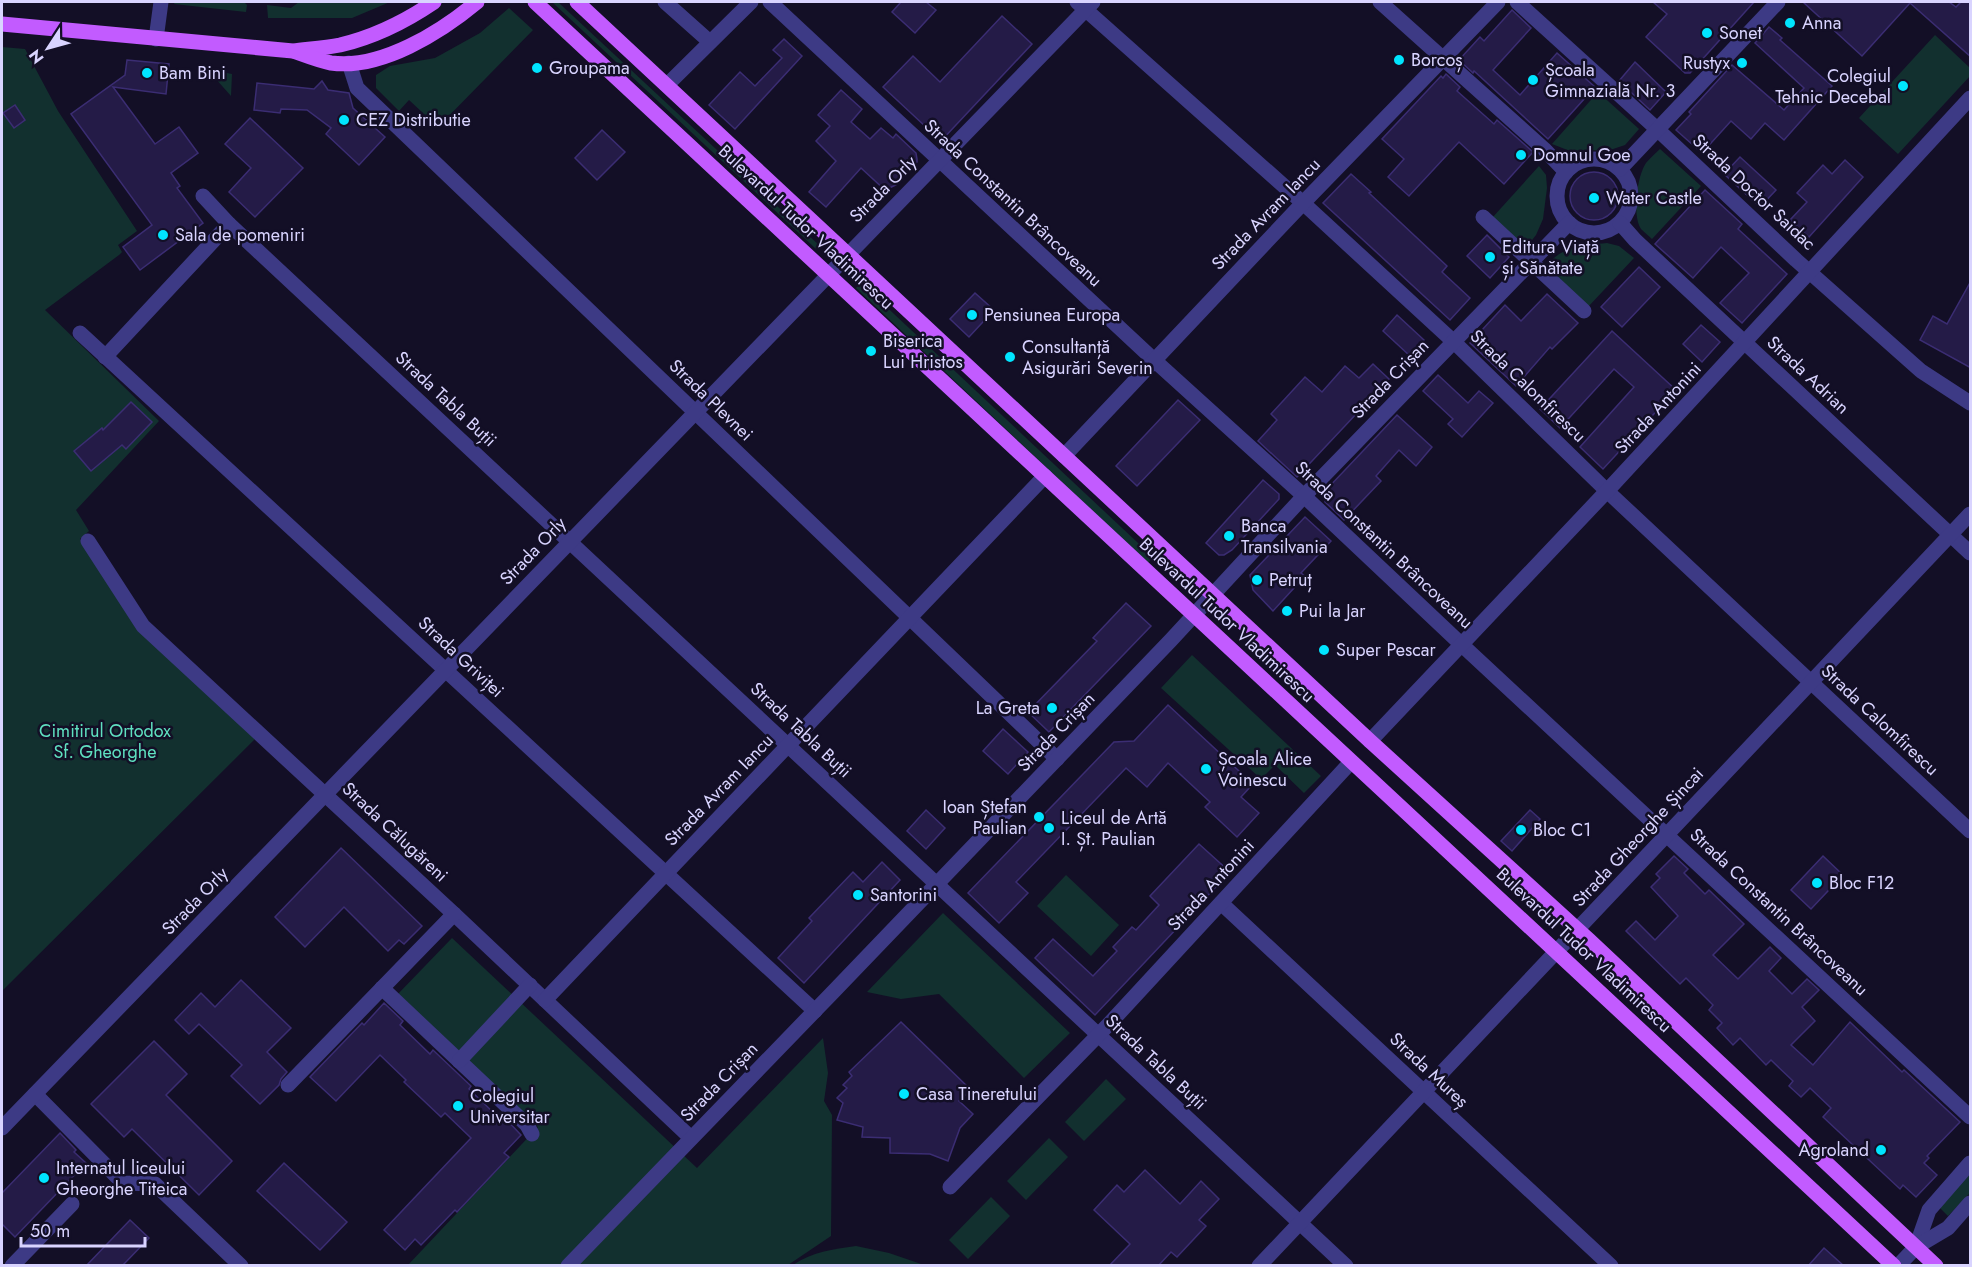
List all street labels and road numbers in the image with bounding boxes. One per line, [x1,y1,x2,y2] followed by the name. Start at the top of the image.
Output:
[918,113,1108,293] street label: Strada Constantin Brâncoveanu
[1686,128,1822,256] street label: Strada Doctor Saidac
[712,139,900,315] street label: Bulevardul Tudor Vladimirescu
[843,149,923,229] street label: Strada Orly
[1206,152,1326,276] street label: Strada Avram Iancu
[1464,324,1592,448] street label: Strada Calomfirescu
[1761,330,1855,420] street label: Strada Adrian
[1345,333,1435,425] street label: Strada Crișan
[390,345,502,453] street label: Strada Tabla Buții
[663,353,759,447] street label: Strada Plevnei
[1609,356,1707,460] street label: Strada Antonini
[1289,455,1479,635] street label: Strada Constantin Brâncoveanu
[494,511,572,591] street label: Strada Orly
[1133,532,1321,708] street label: Bulevardul Tudor Vladimirescu
[412,610,510,704] street label: Strada Griviței
[1815,658,1945,782] street label: Strada Calomfirescu
[745,676,857,784] street label: Strada Tabla Buții
[1011,686,1101,778] street label: Strada Crișan
[659,728,779,852] street label: Strada Avram Iancu
[1566,762,1710,912] street label: Strada Gheorghe Șincai
[336,776,454,888] street label: Strada Călugăreni
[1684,822,1874,1002] street label: Strada Constantin Brâncoveanu
[1162,833,1260,937] street label: Strada Antonini
[156,861,234,941] street label: Strada Orly
[1490,862,1678,1038] street label: Bulevardul Tudor Vladimirescu
[1100,1008,1212,1116] street label: Strada Tabla Buții
[1384,1026,1474,1114] street label: Strada Mureș
[674,1036,764,1128] street label: Strada Crișan

